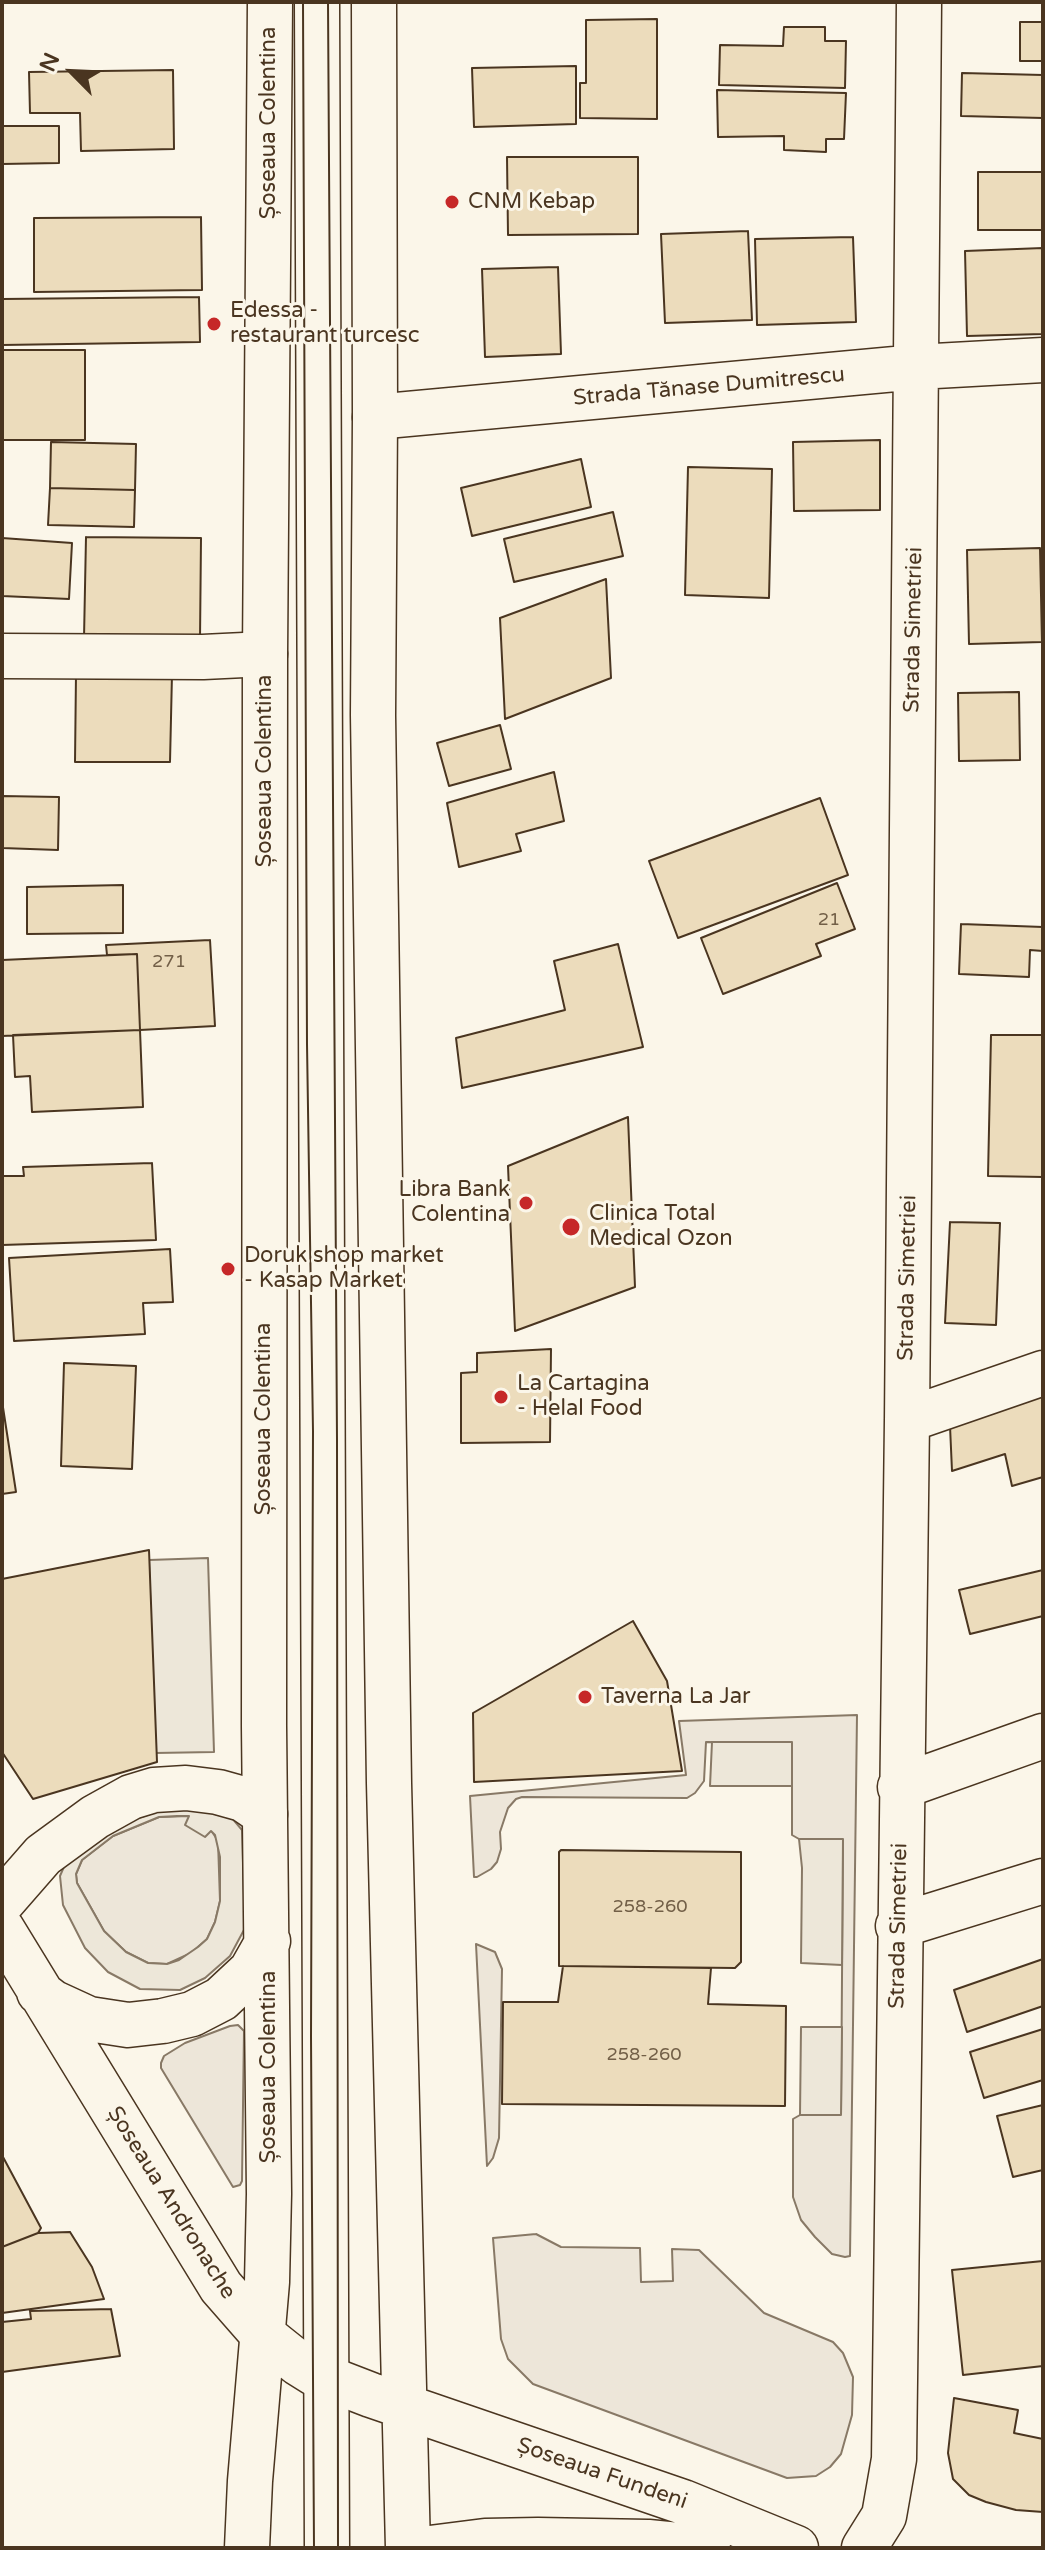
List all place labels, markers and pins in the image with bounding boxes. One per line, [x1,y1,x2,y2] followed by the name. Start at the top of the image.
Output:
[468,189,595,215] place label: CNM Kebap
[443,193,461,211] marker: CNM Kebap
[230,298,419,350] place label: Edessa - restaurant turcesc
[205,315,223,333] marker: Edessa - restaurant turcesc
[398,1177,510,1228] place label: Libra Bank Colentina
[517,1194,535,1212] marker: Libra Bank Colentina
[589,1201,733,1252] place label: Clinica Total Medical Ozon
[560,1216,582,1238] marker: Clinica Total Medical Ozon
[244,1243,444,1294] place label: Doruk shop market - Kasap Market
[219,1260,237,1278] marker: Doruk shop market - Kasap Market
[517,1371,650,1422] place label: La Cartagina - Helal Food
[492,1388,510,1406] marker: La Cartagina - Helal Food
[601,1684,750,1710] place label: Taverna La Jar
[576,1688,594,1706] marker: Taverna La Jar

